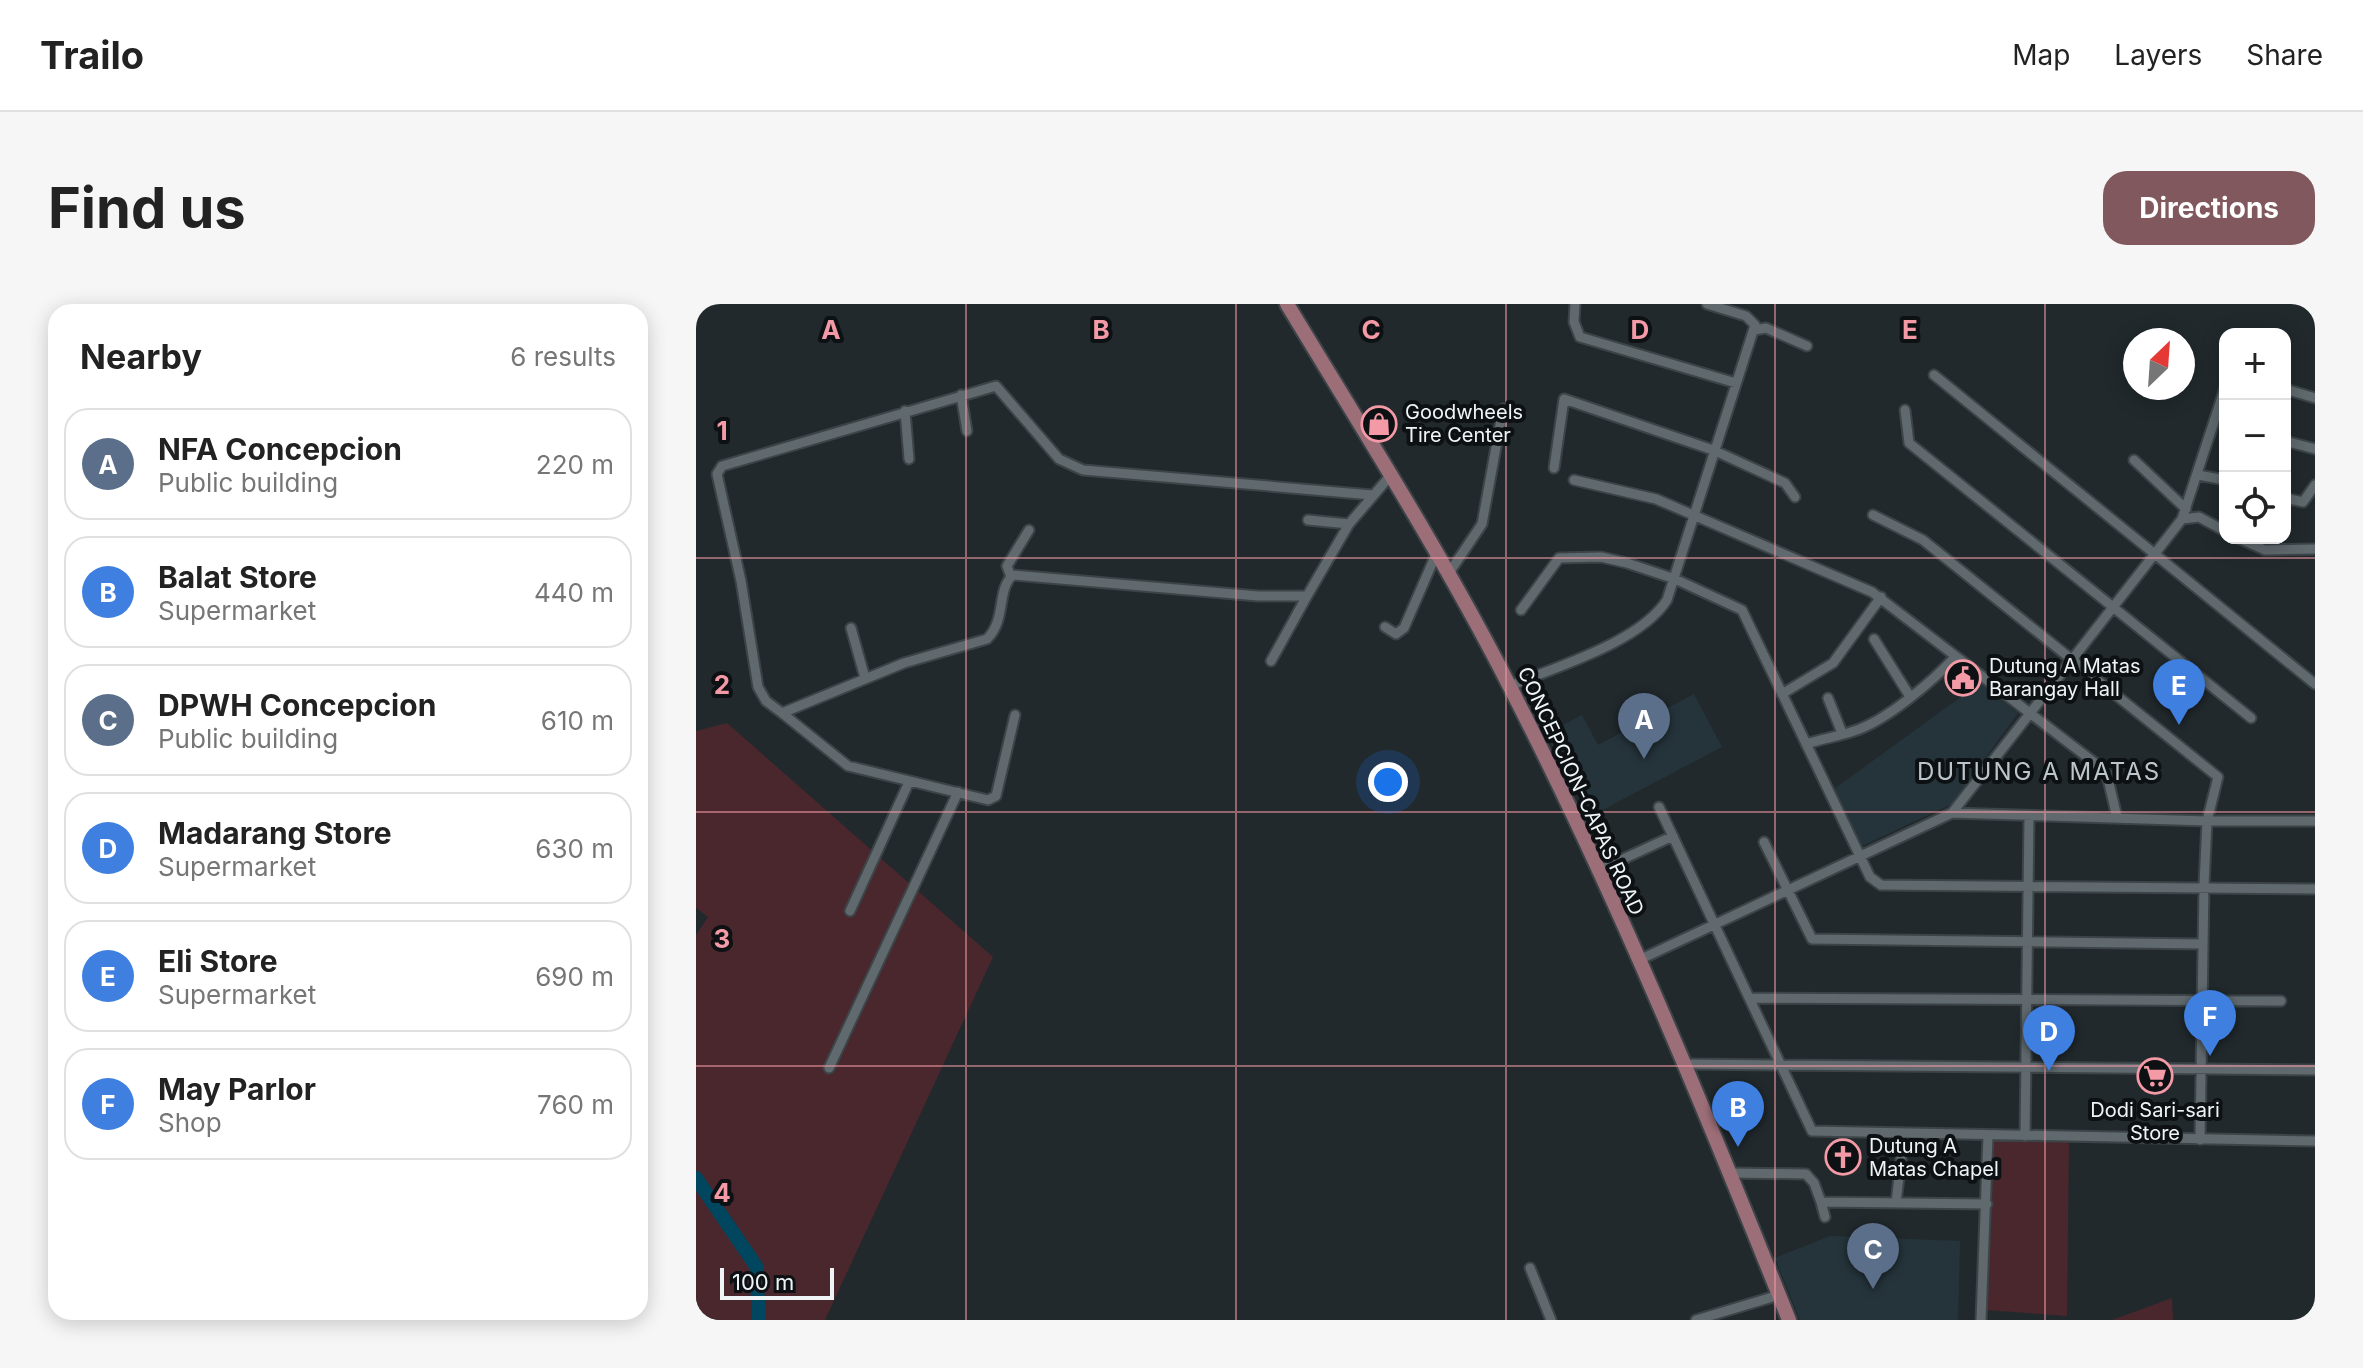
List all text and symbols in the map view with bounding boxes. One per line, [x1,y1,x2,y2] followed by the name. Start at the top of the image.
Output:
[40,32,144,78] text: Trailo
[2012,38,2070,72] text: Map
[2114,38,2202,72] text: Layers
[2246,38,2323,72] text: Share
[2103,171,2315,245] button: Directions
[48,174,246,242] text: Find us
[821,314,841,345] text: A
[1092,314,1110,345] text: B
[1361,314,1381,345] text: C
[1631,314,1649,345] text: D
[1902,314,1918,345] text: E
[2123,328,2195,400] north arrow
[2219,328,2291,544] map controls
[2219,328,2291,400] button: +
[80,336,202,377] text: Nearby
[510,341,616,372] text: 6 results
[1405,400,1523,447] place label: Goodwheels Tire Center
[2219,400,2291,472] button: −
[1360,405,1398,443] shop icon: Goodwheels Tire Center
[716,415,728,446] text: 1
[158,431,402,467] text: NFA Concepcion
[98,449,118,480] text: A
[536,449,614,480] text: 220 m
[158,467,338,498] text: Public building
[2219,472,2291,544] button: locate
[158,559,317,595] text: Balat Store
[99,577,117,608] text: B
[534,577,614,608] text: 440 m
[158,595,316,626] text: Supermarket
[1989,654,2140,701] place label: Dutung A Matas Barangay Hall
[1944,659,1982,697] public building icon: Dutung A Matas Barangay Hall
[2153,659,2205,725] pin: E
[1513,663,1649,919] street label: CONCEPCION-CAPAS ROAD
[714,669,730,700] text: 2
[158,687,436,723] text: DPWH Concepcion
[1618,693,1670,759] pin: A
[98,705,118,736] text: C
[541,705,614,736] text: 610 m
[158,723,338,754] text: Public building
[1917,757,2161,786] district label: DUTUNG A MATAS
[1368,762,1408,802] your location
[158,815,392,851] text: Madarang Store
[99,833,117,864] text: D
[535,833,614,864] text: 630 m
[158,851,316,882] text: Supermarket
[714,923,730,954] text: 3
[158,943,278,979] text: Eli Store
[100,961,116,992] text: E
[535,961,614,992] text: 690 m
[158,979,316,1010] text: Supermarket
[2184,990,2236,1056] pin: F
[2023,1005,2075,1071] pin: D
[2136,1057,2174,1095] supermarket icon: Dodi Sari-sari Store
[158,1071,316,1107] text: May Parlor
[1712,1081,1764,1147] pin: B
[100,1089,116,1120] text: F
[537,1089,614,1120] text: 760 m
[2090,1098,2220,1145] place label: Dodi Sari-sari Store
[158,1107,222,1138] text: Shop
[1869,1134,1999,1181] place label: Dutung A Matas Chapel
[1824,1138,1862,1176] church icon: Dutung A Matas Chapel
[713,1177,731,1208] text: 4
[1847,1223,1899,1289] pin: C
[720,1264,834,1300] scale bar
[732,1269,794,1295] text: 100 m

